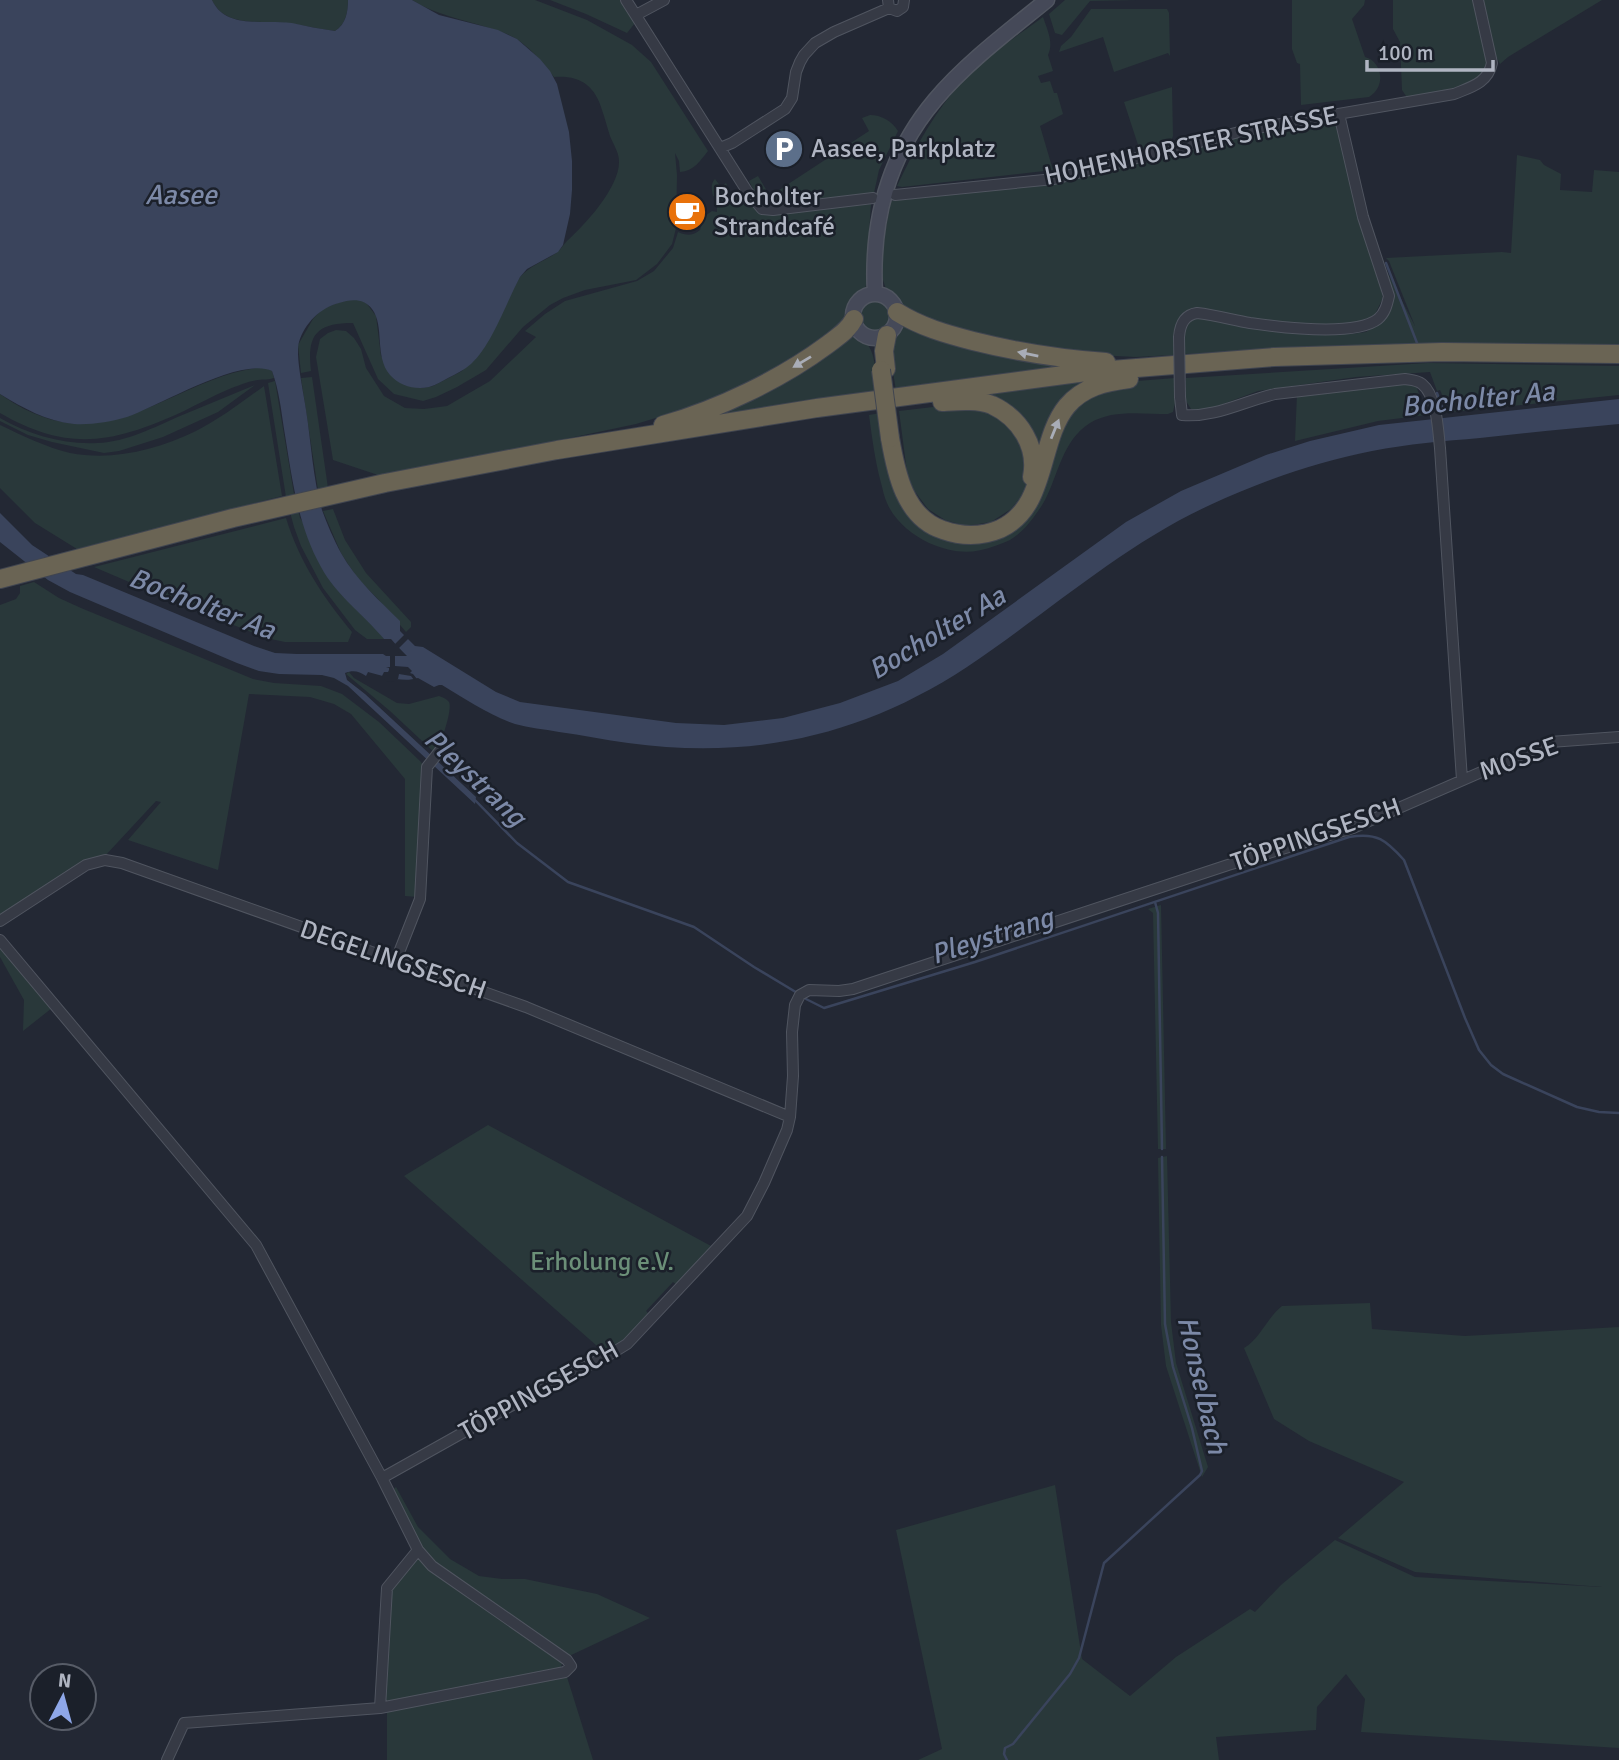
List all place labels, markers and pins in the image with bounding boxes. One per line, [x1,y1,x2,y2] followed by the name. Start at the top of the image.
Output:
[763,128,805,170] parking icon: Aasee, Parkplatz
[811,133,996,165] place label: Aasee, Parkplatz
[714,181,835,243] place label: Bocholter Strandcafé
[666,191,708,233] cafe icon: Bocholter Strandcafé

